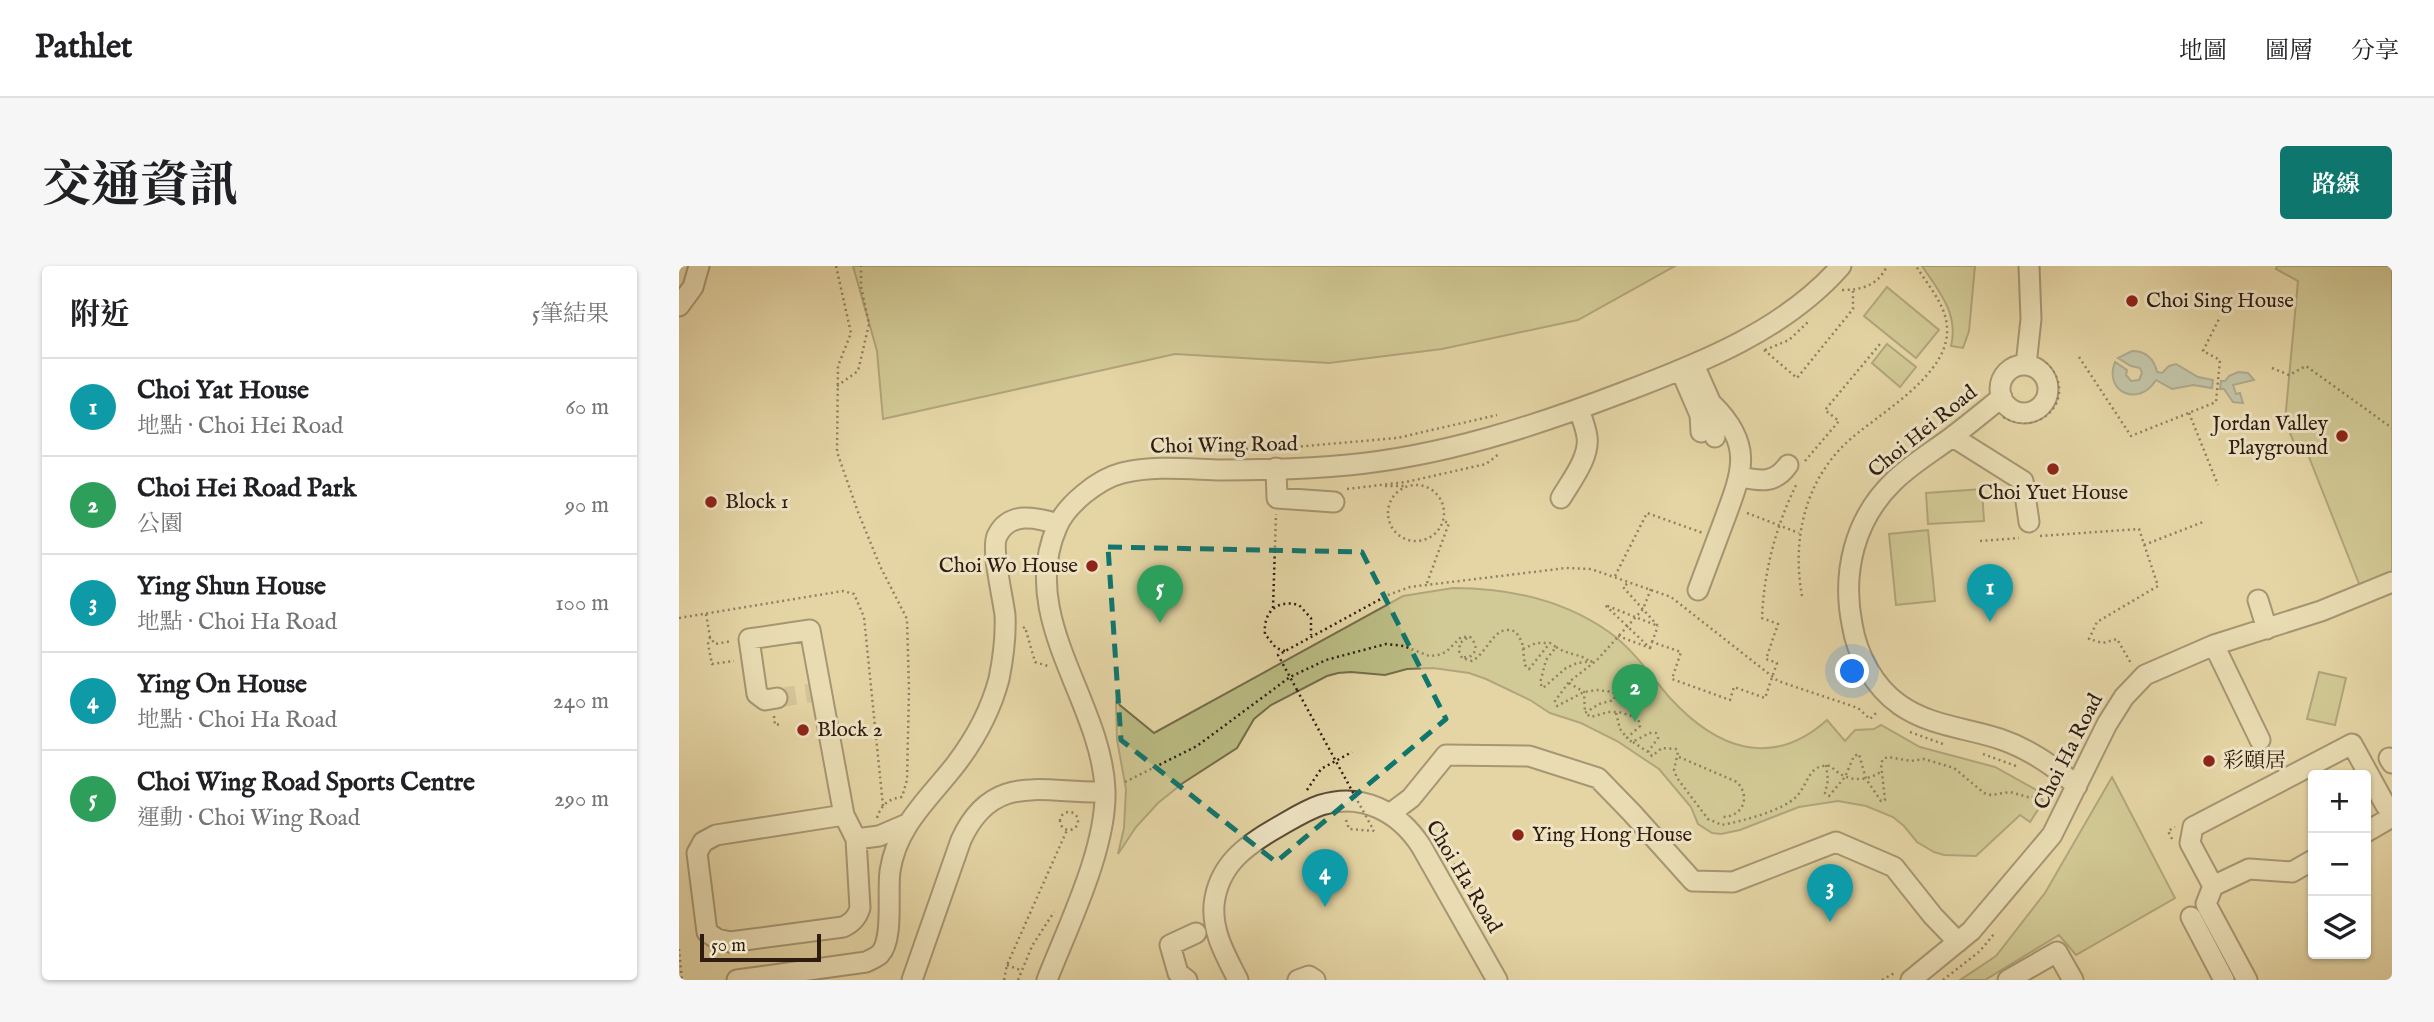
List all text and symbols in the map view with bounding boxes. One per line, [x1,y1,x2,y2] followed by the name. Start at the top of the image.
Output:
[35,27,132,69] text: Pathlet
[2179,36,2227,67] text: 地圖
[2265,36,2313,67] text: 圖層
[2351,36,2399,67] text: 分享
[2280,146,2392,219] button: 路線
[42,157,238,219] text: 交通資訊
[2146,288,2294,315] place label: Choi Sing House
[2124,293,2140,309] marker: Choi Sing House
[70,297,130,335] text: 附近
[532,300,609,329] text: 5筆結果
[137,374,309,407] text: Choi Yat House
[1863,379,1984,484] street label: Choi Hei Road
[89,393,97,422] text: 1
[565,393,609,422] text: 60 m
[2210,411,2329,462] place label: Jordan Valley Playground
[137,412,343,441] text: 地點 · Choi Hei Road
[2334,428,2350,444] marker: Jordan Valley Playground
[1150,431,1299,461] street label: Choi Wing Road
[2045,461,2061,477] marker: Choi Yuet House
[137,472,356,505] text: Choi Hei Road Park
[1978,480,2128,507] place label: Choi Yuet House
[725,489,789,516] place label: Block 1
[88,491,98,520] text: 2
[565,491,609,520] text: 90 m
[703,494,719,510] marker: Block 1
[137,510,183,539] text: 公園
[939,553,1078,580] place label: Choi Wo House
[1084,558,1100,574] marker: Choi Wo House
[1967,564,2013,622] pin: 1
[1137,565,1183,623] pin: 5
[137,570,326,603] text: Ying Shun House
[89,589,97,618] text: 3
[555,589,609,618] text: 100 m
[137,608,337,637] text: 地點 · Choi Ha Road
[1835,654,1869,688] your location
[1612,664,1658,722] pin: 2
[137,668,307,701] text: Ying On House
[87,687,99,716] text: 4
[553,687,609,716] text: 240 m
[2028,689,2110,815] street label: Choi Ha Road
[137,706,337,735] text: 地點 · Choi Ha Road
[817,717,883,744] place label: Block 2
[795,722,811,738] marker: Block 2
[2223,748,2286,775] place label: 彩頤居
[2201,753,2217,769] marker: 彩頤居
[137,766,475,799] text: Choi Wing Road Sports Centre
[2308,770,2371,959] map controls
[2308,770,2371,833] button: +
[89,785,97,814] text: 5
[554,785,609,814] text: 290 m
[137,804,360,833] text: 運動 · Choi Wing Road
[1419,816,1508,939] street label: Choi Ha Road
[1532,822,1693,849] place label: Ying Hong House
[1510,827,1526,843] marker: Ying Hong House
[2308,833,2371,896] button: −
[1302,849,1348,907] pin: 4
[1807,864,1853,922] pin: 3
[2308,896,2371,959] button: layers
[700,931,821,963] scale bar
[711,934,746,958] text: 50 m

